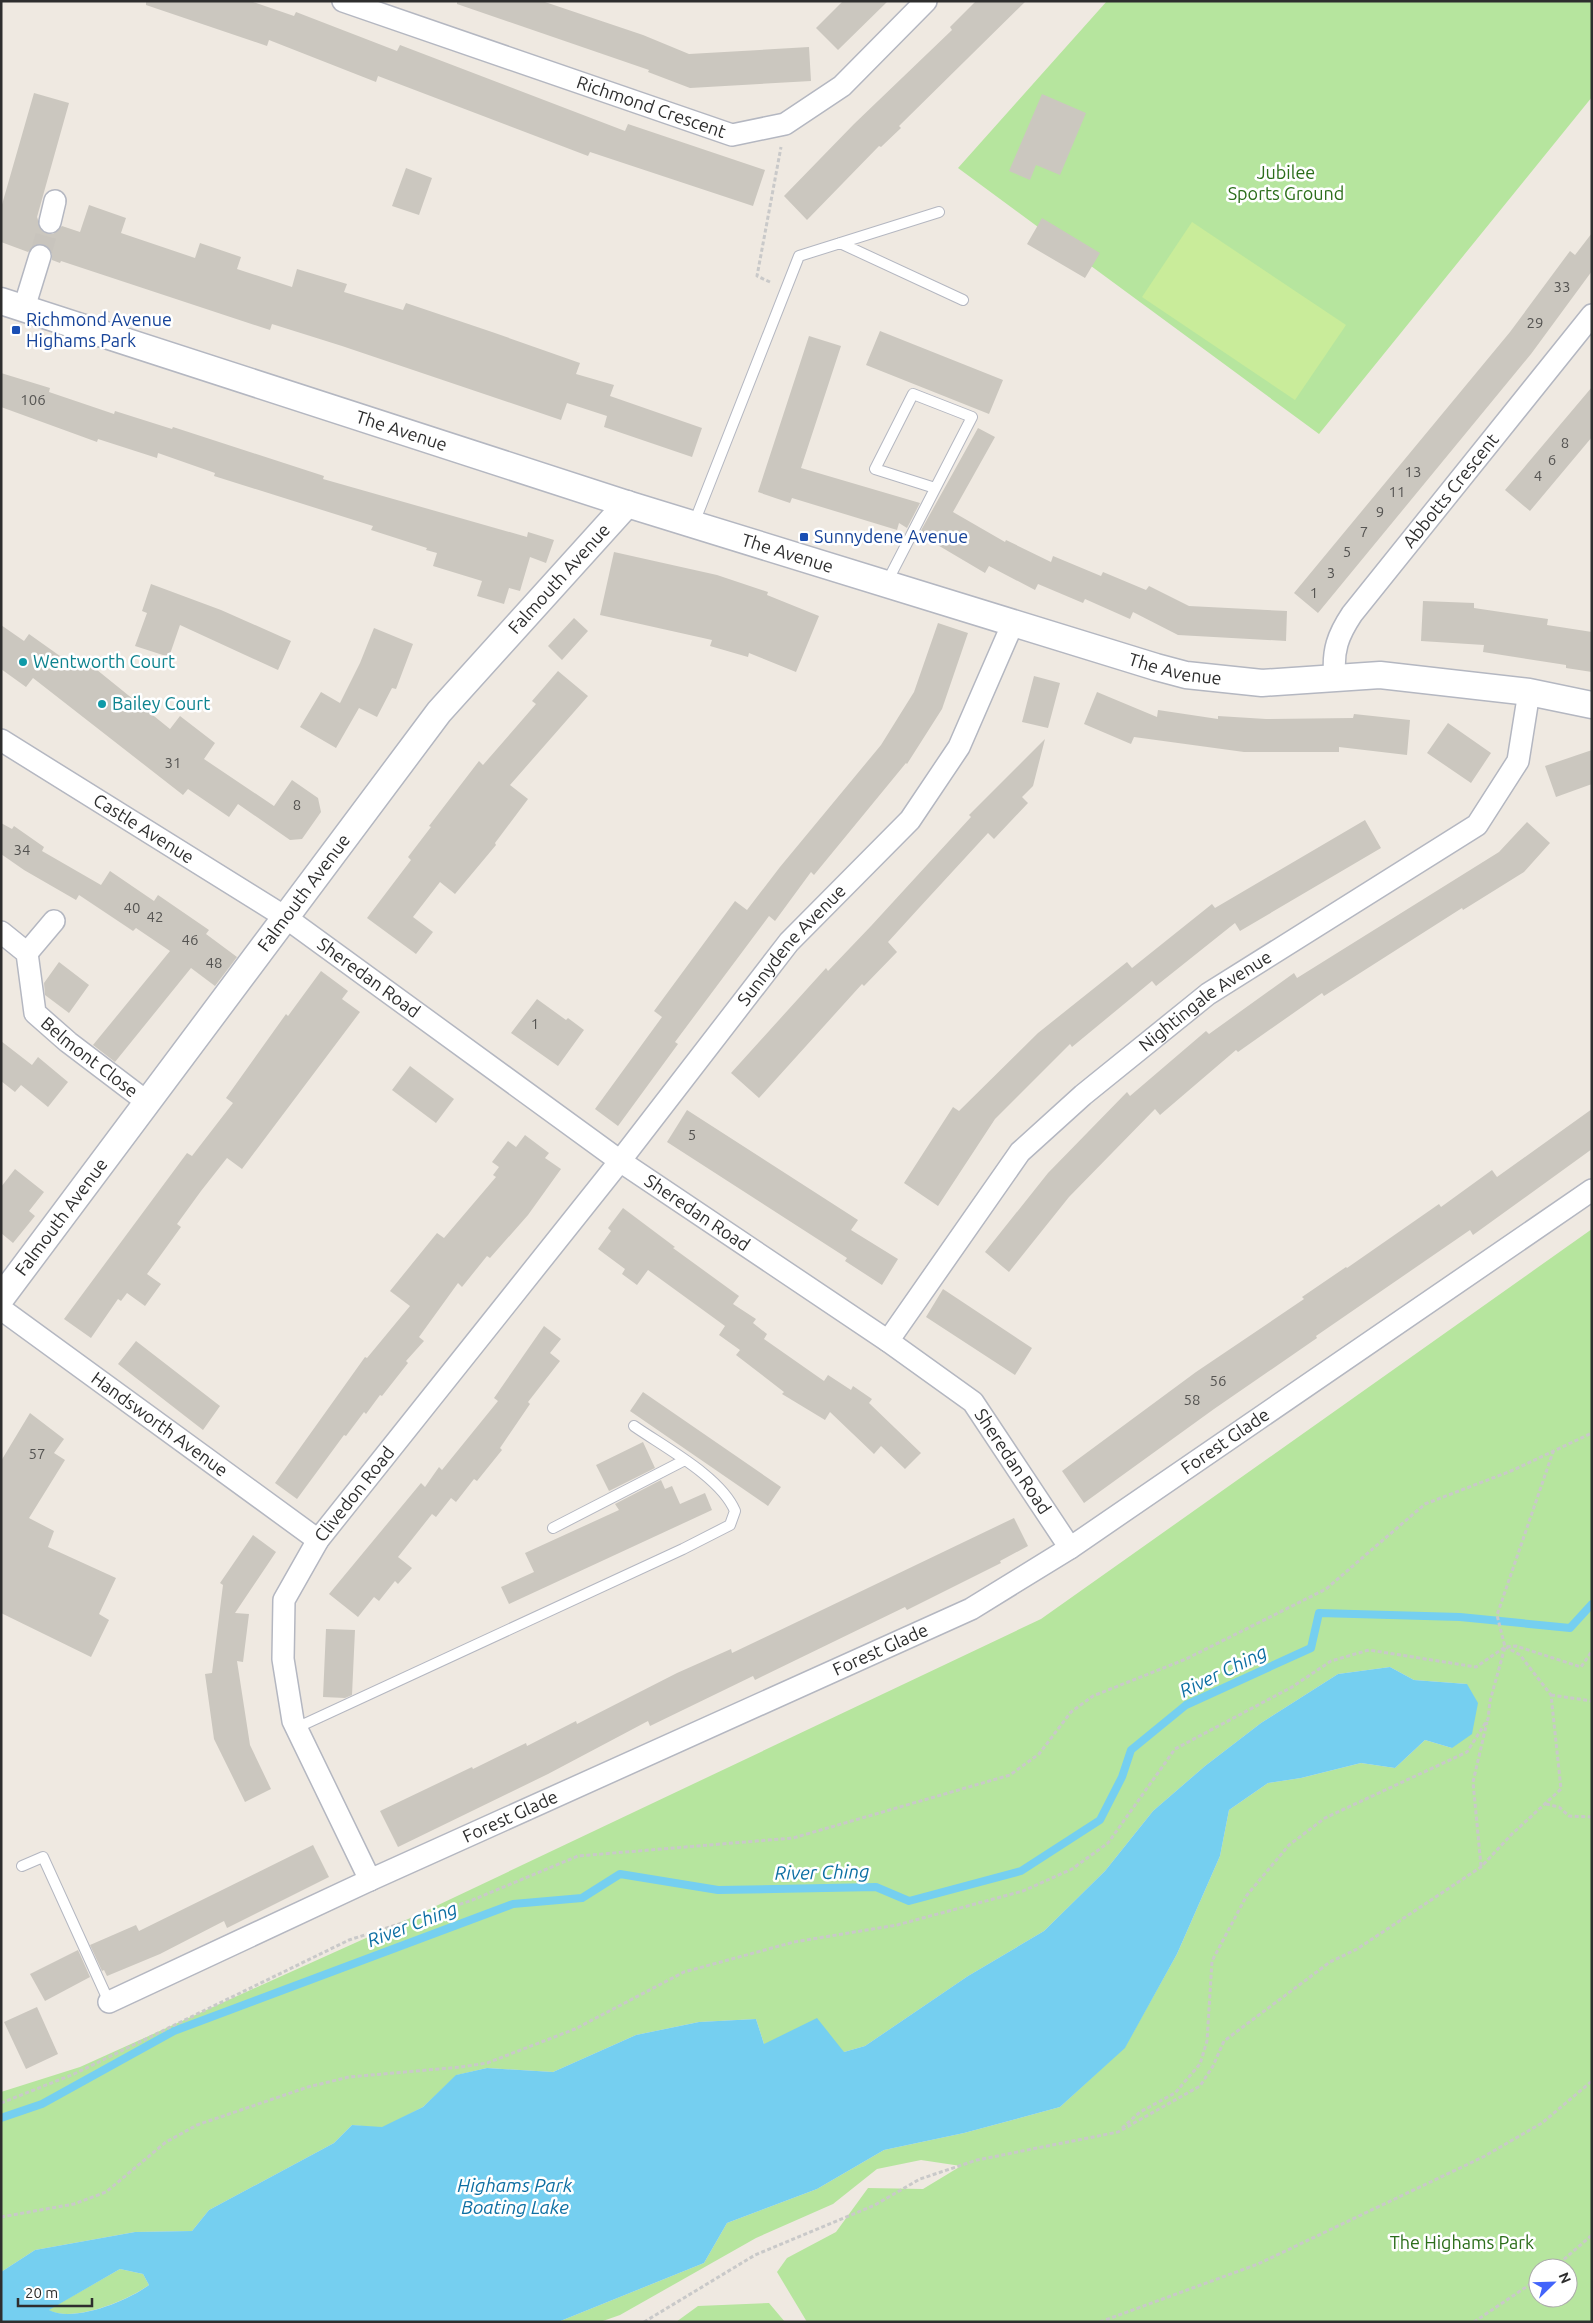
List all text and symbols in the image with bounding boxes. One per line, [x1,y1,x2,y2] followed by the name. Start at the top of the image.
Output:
[574,71,729,141] street label: Richmond Crescent
[1228,162,1344,203] park label: Jubilee Sports Ground
[1554,278,1570,295] house number: 33
[26,309,172,350] place label: Richmond Avenue Highams Park
[1527,314,1543,331] house number: 29
[10,324,22,336] marker: Richmond Avenue Highams Park
[20,391,46,408] house number: 106
[354,406,450,454] street label: The Avenue
[1398,429,1502,551] street label: Abbotts Crescent
[1561,434,1569,451] house number: 8
[1548,451,1556,468] house number: 6
[1405,463,1421,480] house number: 13
[1534,467,1542,484] house number: 4
[1389,483,1405,500] house number: 11
[1376,503,1384,520] house number: 9
[504,519,613,637] street label: Falmouth Avenue
[1360,523,1368,540] house number: 7
[814,526,968,546] place label: Sunnydene Avenue
[739,529,836,576] street label: The Avenue
[798,531,810,543] marker: Sunnydene Avenue
[1343,543,1351,560] house number: 5
[1327,564,1335,581] house number: 3
[1310,584,1318,601] house number: 1
[1126,648,1223,688] street label: The Avenue
[33,651,175,671] place label: Wentworth Court
[17,656,29,668] marker: Wentworth Court
[112,693,210,713] place label: Bailey Court
[96,698,108,710] marker: Bailey Court
[165,754,181,771] house number: 31
[90,789,198,867] street label: Castle Avenue
[293,796,301,813] house number: 8
[253,830,353,955] street label: Falmouth Avenue
[14,841,30,858] house number: 34
[733,880,849,1009] street label: Sunnydene Avenue
[124,899,140,916] house number: 40
[147,908,163,925] house number: 42
[182,931,198,948] house number: 46
[314,933,424,1021] street label: Sheredan Road
[1135,946,1275,1055] street label: Nightingale Avenue
[206,954,222,971] house number: 48
[37,1012,142,1101] street label: Belmont Close
[531,1015,539,1032] house number: 1
[688,1126,696,1143] house number: 5
[10,1154,111,1279] street label: Falmouth Avenue
[641,1170,754,1254] street label: Sheredan Road
[88,1367,232,1480] street label: Handsworth Avenue
[1210,1372,1226,1389] house number: 56
[1184,1391,1200,1408] house number: 58
[1177,1404,1273,1478] street label: Forest Glade
[971,1405,1055,1517] street label: Sheredan Road
[310,1442,398,1545] street label: Clivedon Road
[29,1445,45,1462] house number: 57
[829,1619,931,1679] street label: Forest Glade
[1176,1640,1270,1702] water label: River Ching
[459,1786,561,1846] street label: Forest Glade
[774,1860,870,1884] water label: River Ching
[364,1897,460,1951] water label: River Ching
[457,2174,573,2218] water label: Highams Park Boating Lake
[1390,2232,1534,2252] park label: The Highams Park
[1528,2258,1578,2308] north arrow
[1556,2270,1574,2286] text: N
[18,2276,91,2308] scale bar
[25,2284,58,2301] text: 20 m

